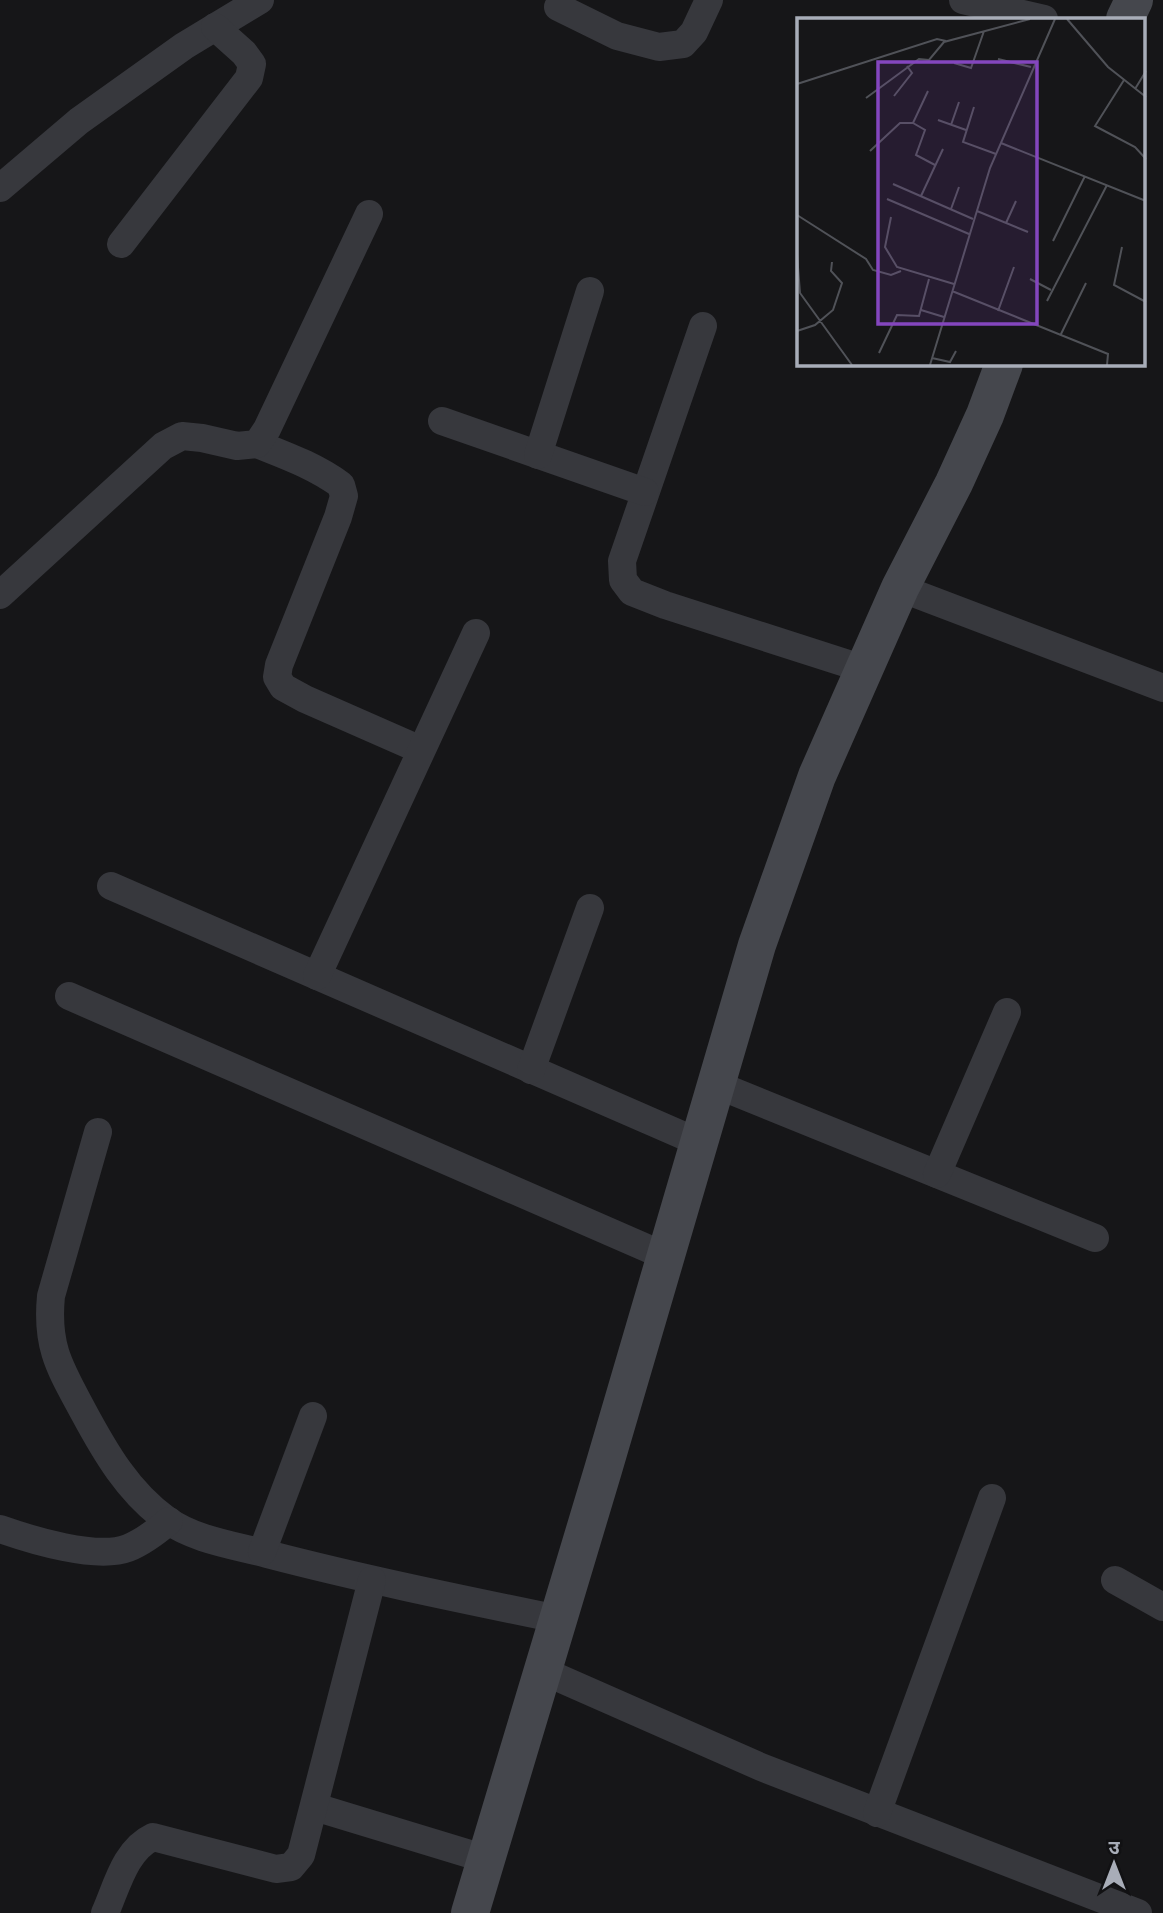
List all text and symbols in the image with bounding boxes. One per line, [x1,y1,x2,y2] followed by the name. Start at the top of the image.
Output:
[797,18,1146,366] inset map
[1079,1829,1149,1899] north arrow
[1108,1835,1120,1859] text: उ

